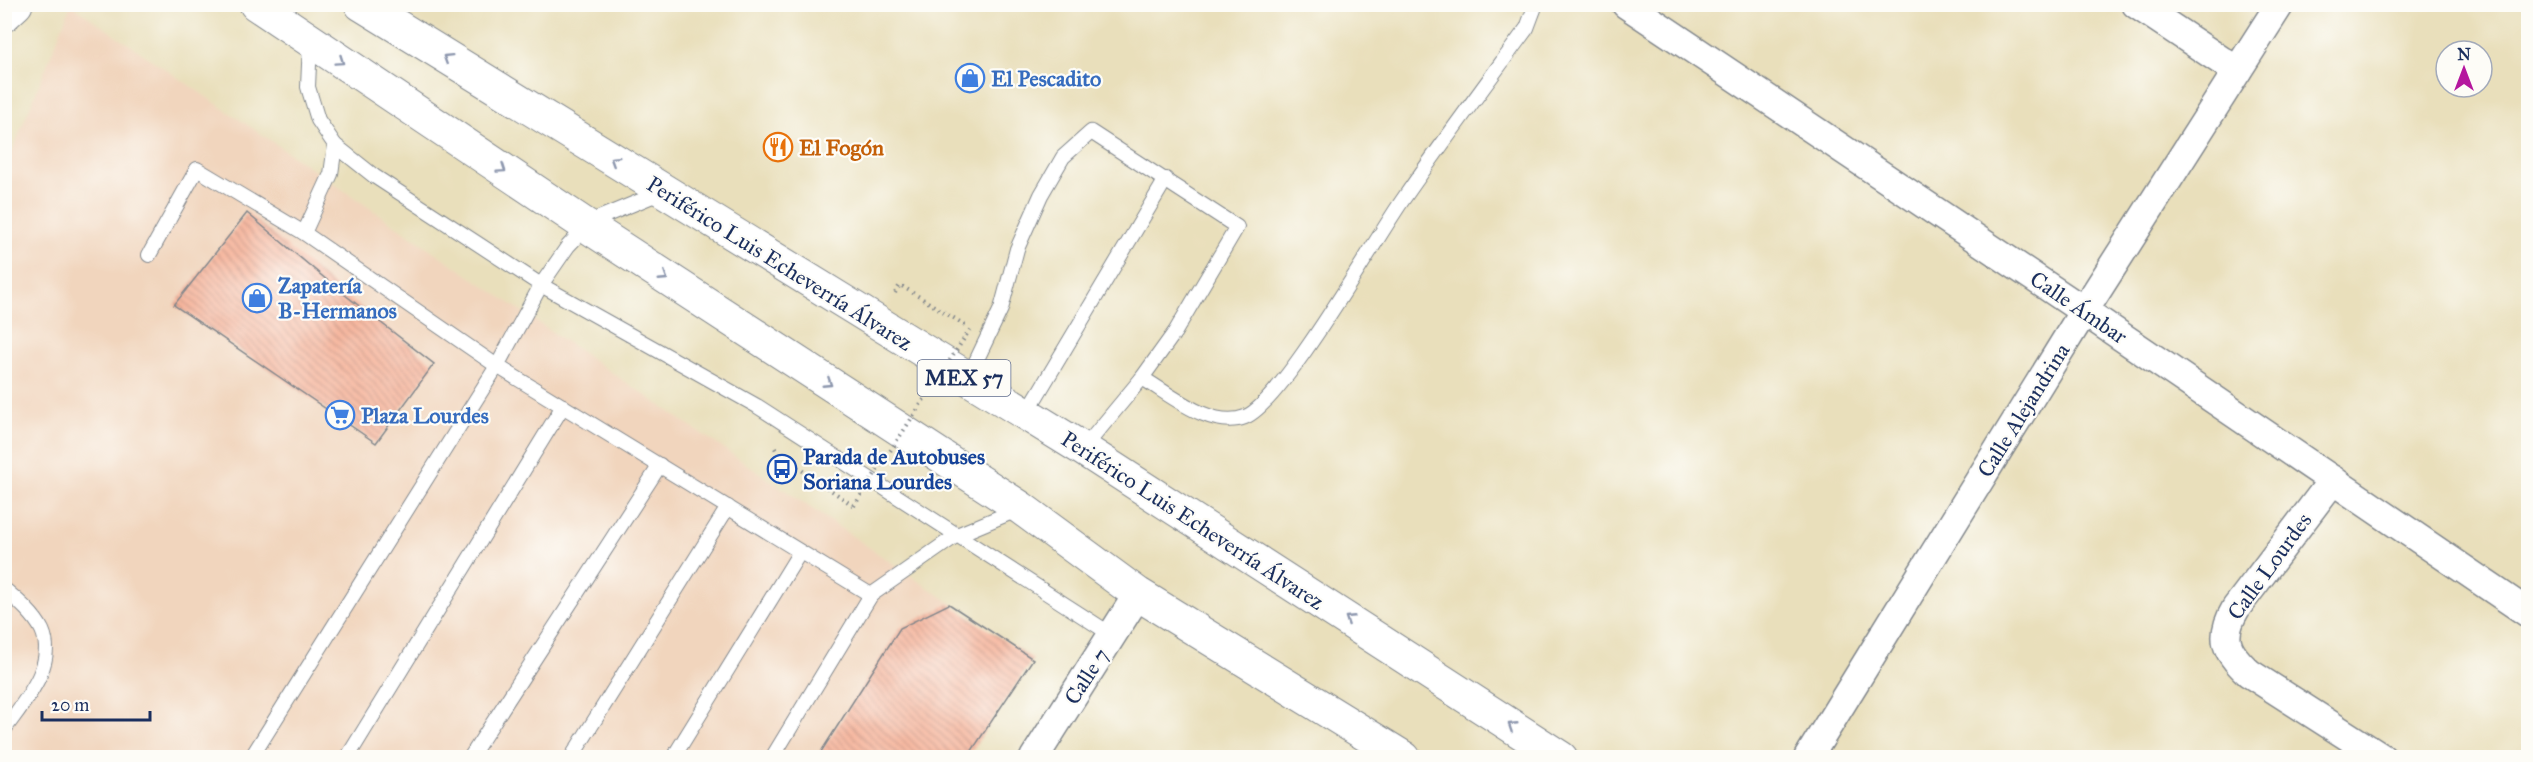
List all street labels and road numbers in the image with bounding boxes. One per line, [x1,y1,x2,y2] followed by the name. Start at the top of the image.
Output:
[642,170,918,357] street label: Periférico Luis Echeverría Álvarez
[2025,265,2133,350] street label: Calle Ámbar
[1971,338,2076,482] street label: Calle Alejandrina
[918,360,1010,396] road number: MEX 57
[1056,425,1329,616] street label: Periférico Luis Echeverría Álvarez
[2222,508,2317,625] street label: Calle Lourdes
[1058,643,1115,710] street label: Calle 7

